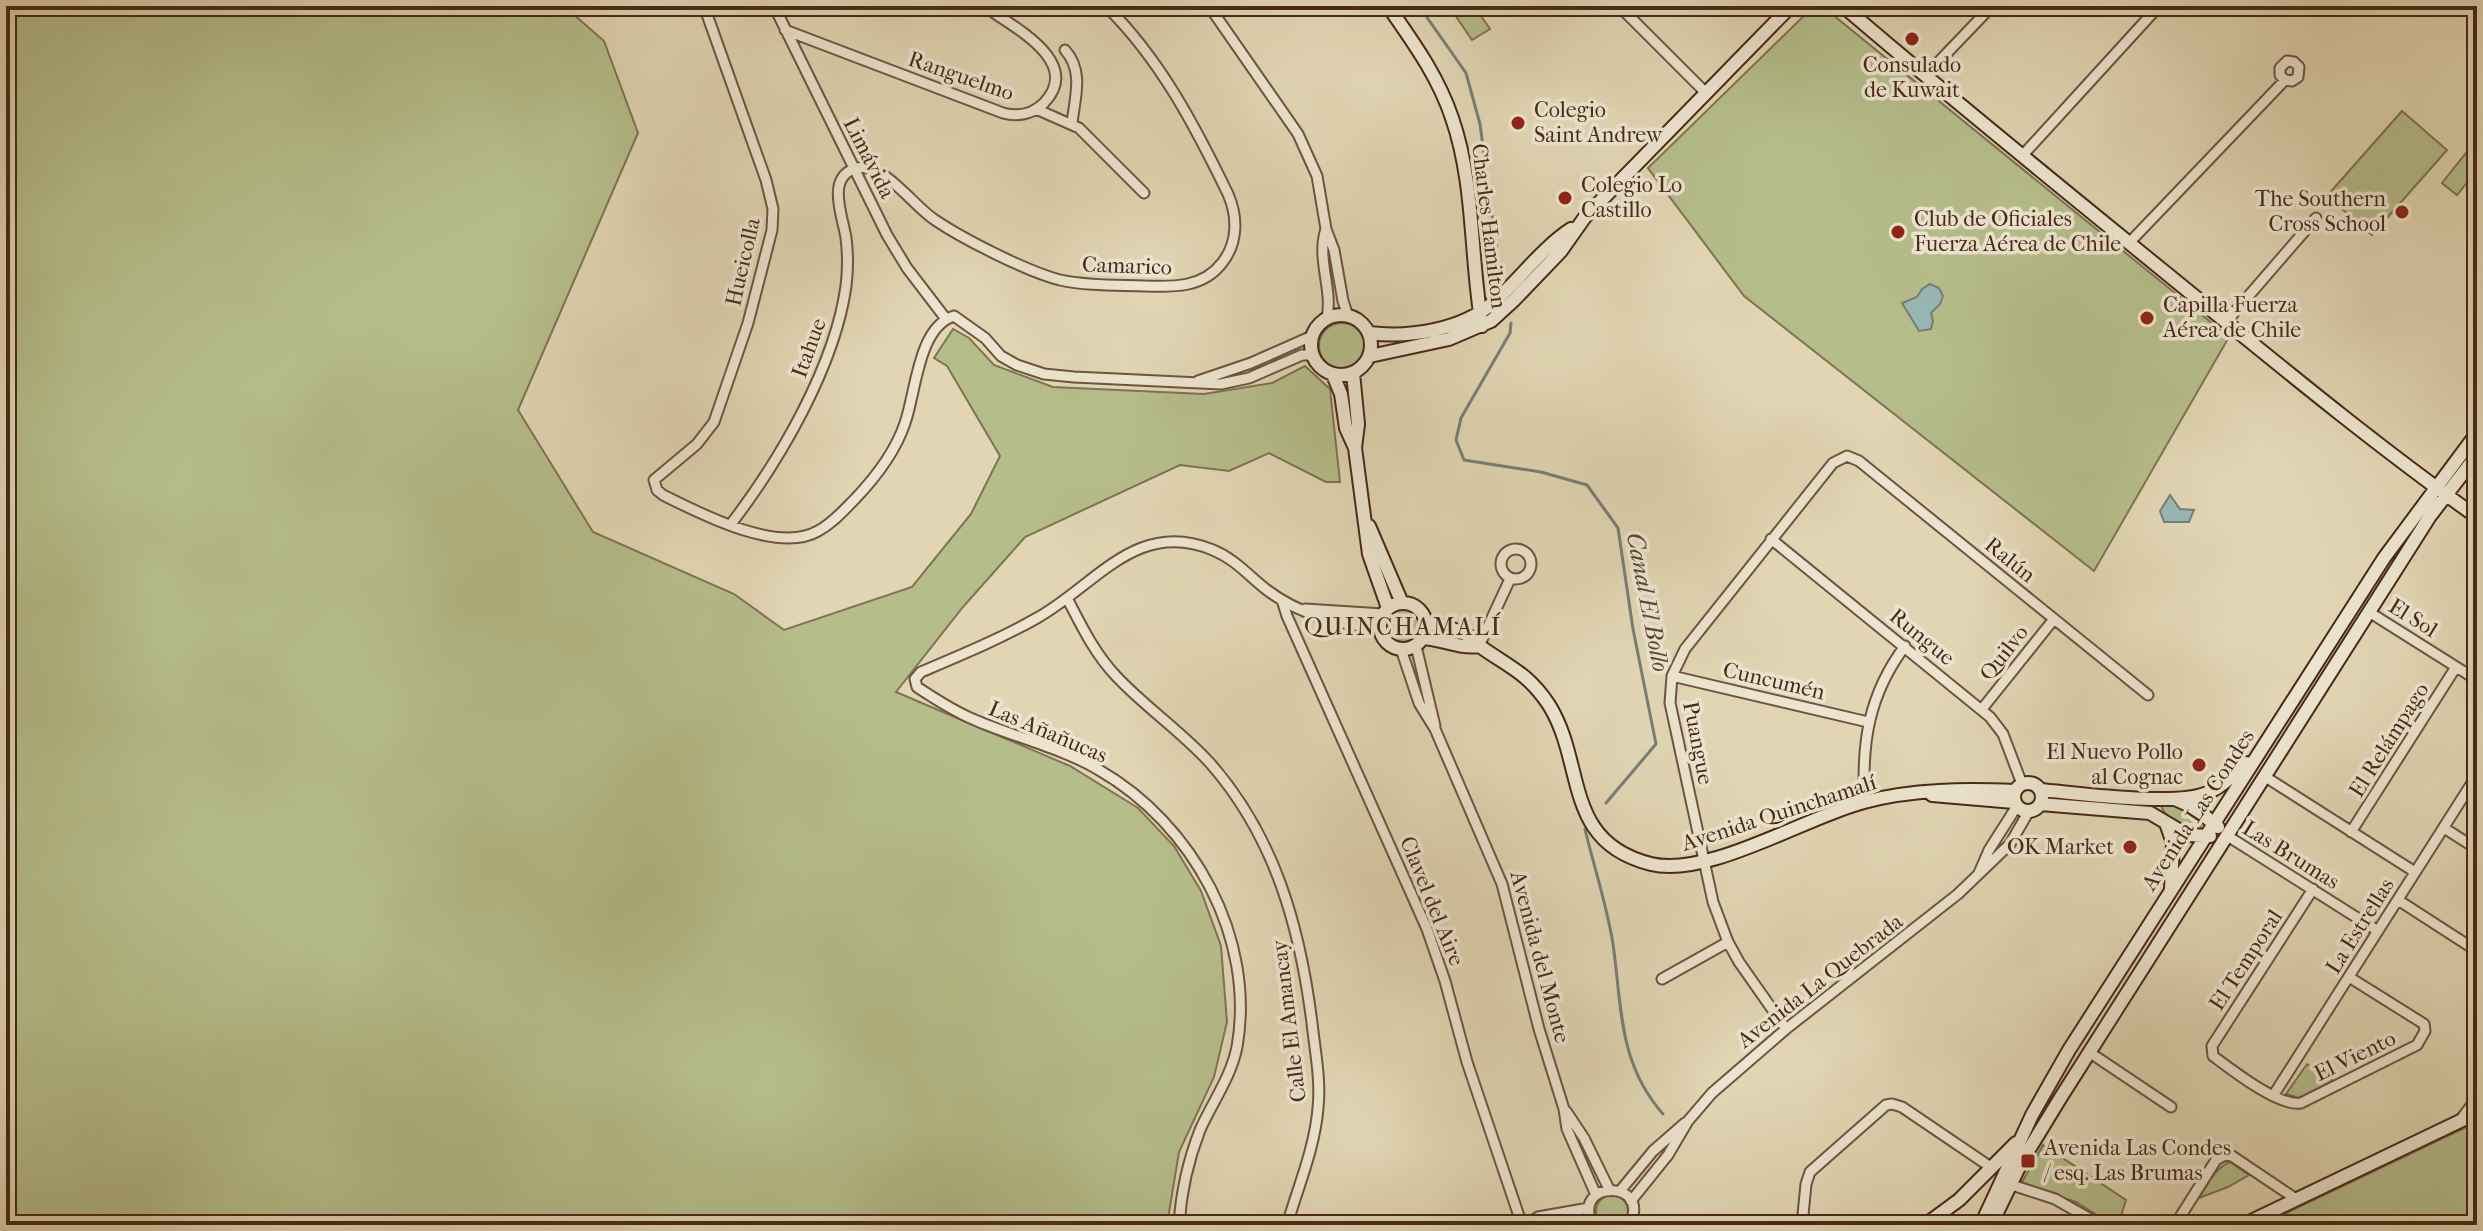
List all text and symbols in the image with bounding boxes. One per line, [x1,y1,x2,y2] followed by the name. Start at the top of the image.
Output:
[1903,30,1921,48] marker: Consulado de Kuwait
[905,46,1017,106] street label: Ranguelmo
[1863,52,1961,103] place label: Consulado de Kuwait
[1534,97,1663,148] place label: Colegio Saint Andrew
[838,113,901,204] street label: Limávida
[1509,114,1527,132] marker: Colegio Saint Andrew
[1466,142,1512,310] street label: Charles Hamilton
[1581,172,1682,223] place label: Colegio Lo Castillo
[2255,186,2386,237] place label: The Southern Cross School
[1556,189,1574,207] marker: Colegio Lo Castillo
[2393,203,2411,221] marker: The Southern Cross School
[1914,206,2121,257] place label: Club de Oficiales Fuerza Aérea de Chile
[720,215,766,309] street label: Hueicolla
[1889,223,1907,241] marker: Club de Oficiales Fuerza Aérea de Chile
[1082,251,1172,281] street label: Camarico
[2162,292,2301,343] place label: Capilla Fuerza Aérea de Chile
[2138,309,2156,327] marker: Capilla Fuerza Aérea de Chile
[786,314,832,381] street label: Itahue
[1621,530,1675,674] water label: Canal El Bollo
[1979,532,2041,588] street label: Ralún
[2384,593,2442,643] street label: El Sol
[1884,603,1960,671] street label: Rungue
[1304,612,1502,641] district label: QUINCHAMALÍ
[1974,620,2034,686] street label: Quilvo
[1720,657,1828,705] street label: Cuncumén
[2343,678,2435,802] street label: El Relámpago
[985,695,1111,769] street label: Las Añañucas
[1677,699,1719,787] street label: Puangue
[2136,724,2260,896] street label: Avenida Las Condes
[2046,739,2183,790] place label: El Nuevo Pollo al Cognac
[2190,756,2208,774] marker: El Nuevo Pollo al Cognac
[1677,769,1880,857] street label: Avenida Quinchamalí
[2238,815,2344,895] street label: Las Brumas
[1394,832,1470,970] street label: Clavel del Aire
[2007,834,2114,860] place label: OK Market
[2121,838,2139,856] marker: OK Market
[1504,867,1575,1046] street label: Avenida del Monte
[2320,873,2400,979] street label: La Estrellas
[2204,905,2288,1015] street label: El Temporal
[1731,908,1909,1054] street label: Avenida La Quebrada
[1266,937,1312,1104] street label: Calle El Amancay
[2310,1025,2400,1087] street label: El Viento
[2043,1135,2231,1186] place label: Avenida Las Condes / esq. Las Brumas
[2019,1152,2037,1170] marker: Avenida Las Condes / esq. Las Brumas

